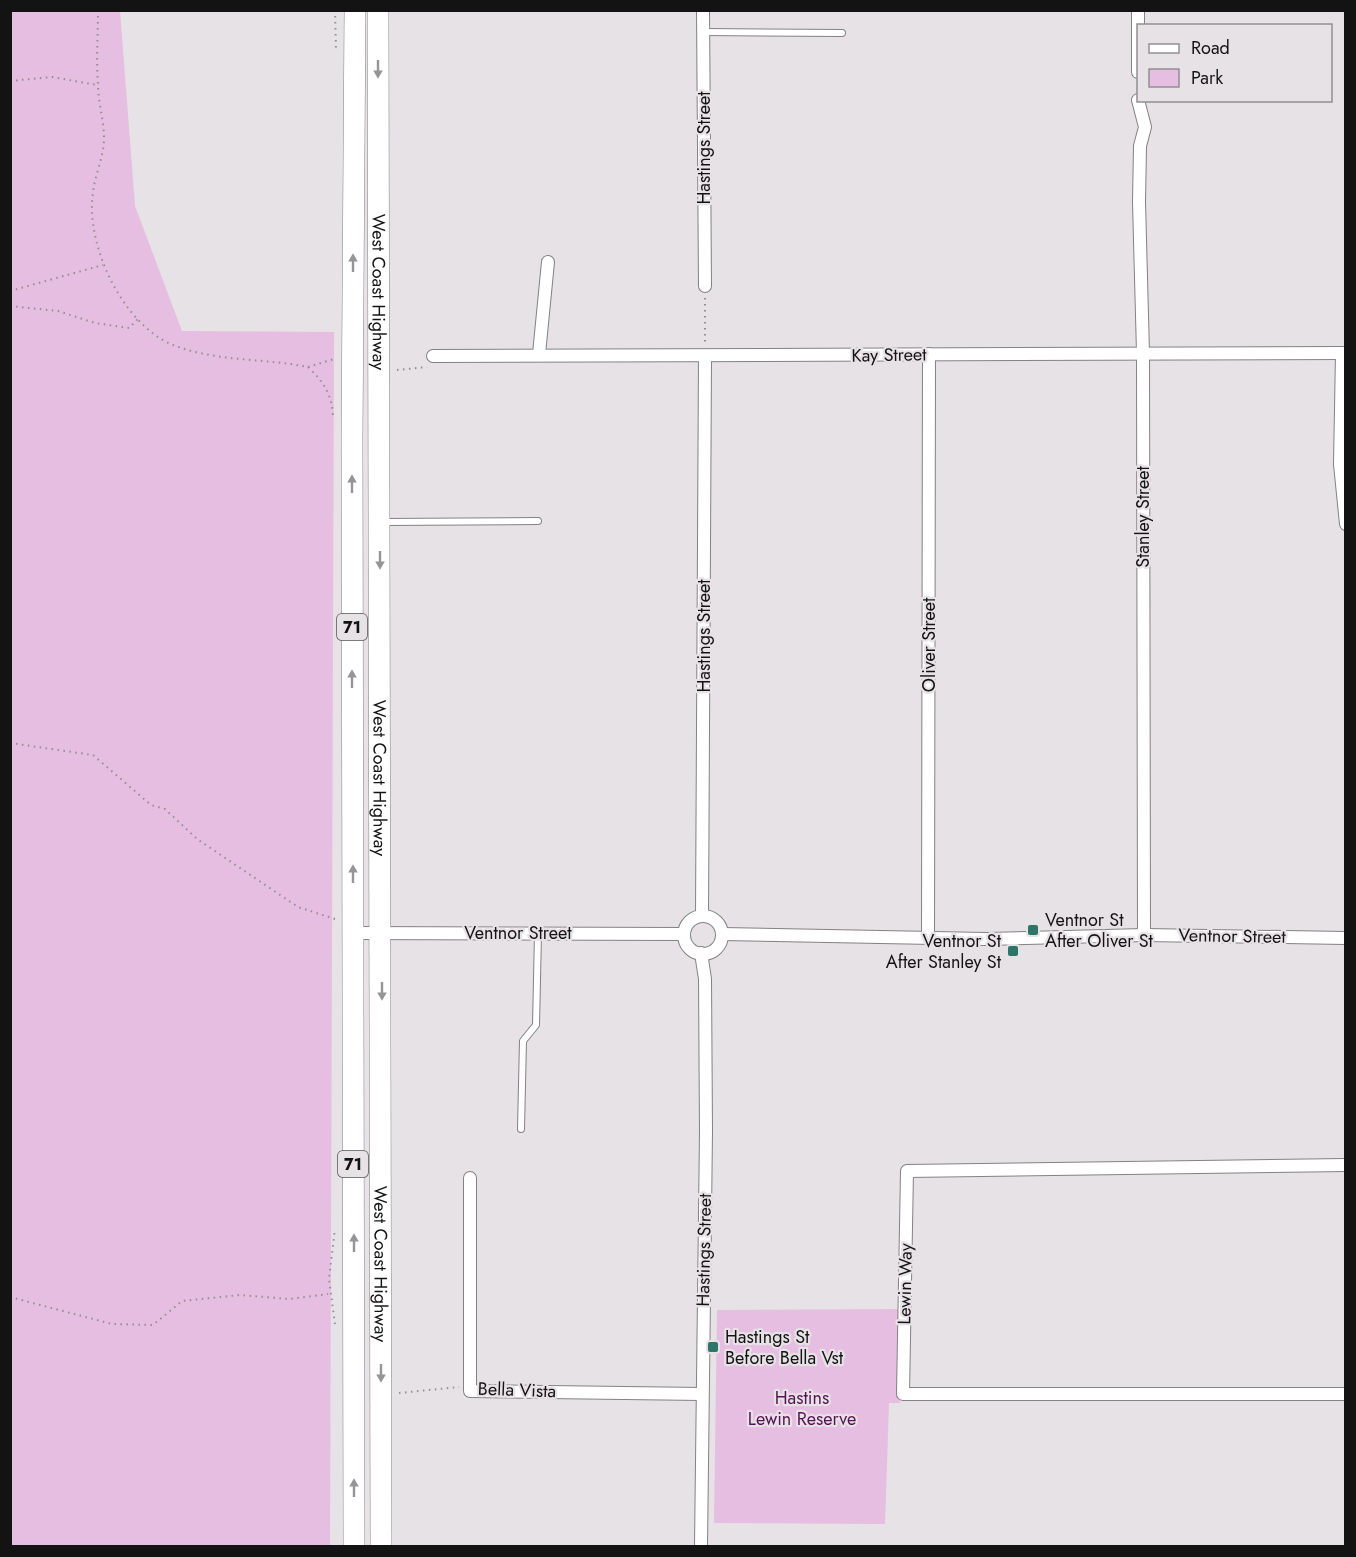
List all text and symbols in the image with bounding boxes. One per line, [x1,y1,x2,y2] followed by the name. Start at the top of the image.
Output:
[1137,24,1332,102] legend
[1191,35,1230,61] text: Road
[373,59,383,78] one-way arrow
[1191,65,1223,91] text: Park
[691,91,717,205] street label: Hastings Street
[365,214,392,370] street label: West Coast Highway
[349,253,358,272] one-way arrow
[851,341,927,369] street label: Kay Street
[1130,465,1156,568] street label: Stanley Street
[347,475,357,494] one-way arrow
[375,550,385,569] one-way arrow
[691,579,717,693] street label: Hastings Street
[916,597,942,692] street label: Oliver Street
[337,614,367,640] road number: 71
[347,670,357,689] one-way arrow
[366,700,393,856] street label: West Coast Highway
[348,865,358,884] one-way arrow
[1045,907,1154,954] place label: Ventnor St After Oliver St
[464,920,572,946] street label: Ventnor Street
[1178,922,1287,950] street label: Ventnor Street
[1026,923,1040,937] marker: Ventnor St After Oliver St
[886,928,1002,975] place label: Ventnor St After Stanley St
[1006,944,1020,958] marker: Ventnor St After Stanley St
[377,982,387,1001] one-way arrow
[338,1151,368,1177] road number: 71
[367,1186,394,1342] street label: West Coast Highway
[690,1193,718,1307] street label: Hastings Street
[349,1234,359,1253] one-way arrow
[891,1243,919,1325] street label: Lewin Way
[725,1324,844,1371] place label: Hastings St Before Bella Vst
[706,1340,720,1354] marker: Hastings St Before Bella Vst
[376,1363,386,1382] one-way arrow
[477,1376,557,1404] street label: Bella Vista
[748,1385,856,1432] park label: Hastins Lewin Reserve
[349,1479,359,1498] one-way arrow

